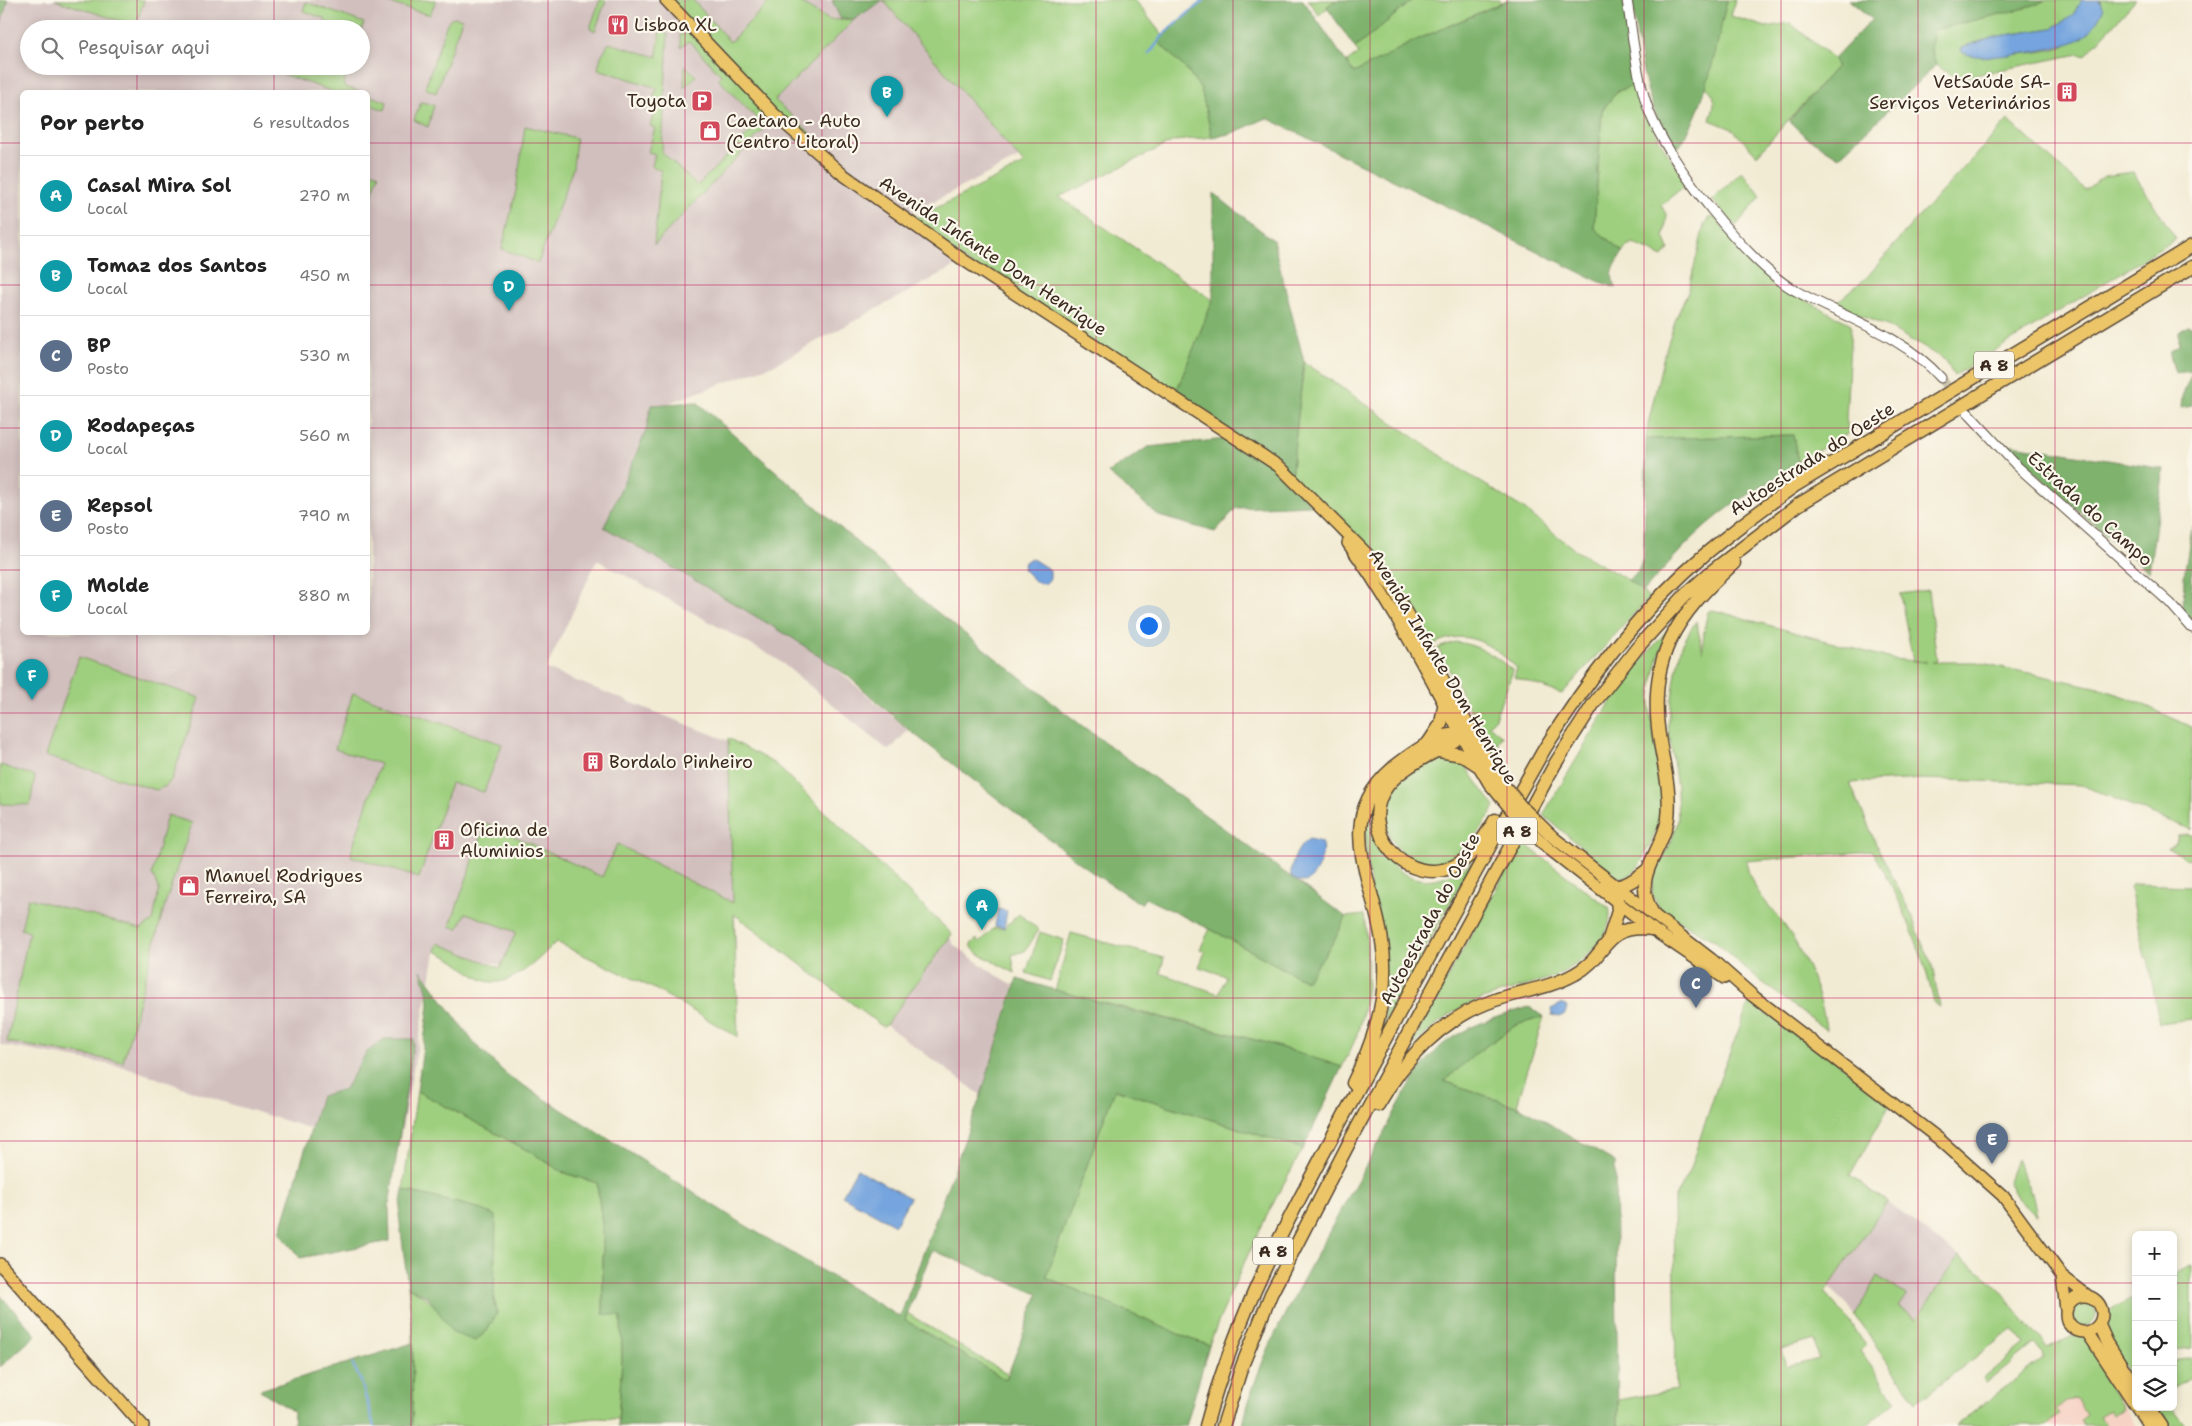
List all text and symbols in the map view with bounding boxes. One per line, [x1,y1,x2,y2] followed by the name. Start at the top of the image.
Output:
[606,13,630,37] restaurant icon: Lisboa XL
[634,13,717,37] place label: Lisboa XL
[20,20,370,75] search box
[38,34,66,62] icon: search
[78,35,210,60] text: Pesquisar aqui
[1869,70,2051,115] place label: VetSaúde SA- Serviços Veterinários
[871,76,903,117] pin: B
[2055,80,2079,104] building icon: VetSaúde SA- Serviços Veterinários
[627,89,686,113] place label: Toyota
[690,89,714,113] parking icon: Toyota
[40,109,144,137] text: Por perto
[726,109,861,154] place label: Caetano - Auto (Centro Litoral)
[252,112,350,133] text: 6 resultados
[698,119,722,143] shop icon: Caetano - Auto (Centro Litoral)
[874,171,1112,341] street label: Avenida Infante Dom Henrique
[87,173,231,198] text: Casal Mira Sol
[50,185,62,206] text: A
[299,185,350,206] text: 270 m
[87,198,128,219] text: Local
[87,253,267,278] text: Tomaz dos Santos
[51,265,61,286] text: B
[299,265,350,286] text: 450 m
[493,270,525,311] pin: D
[87,278,128,299] text: Local
[87,333,111,358] text: BP
[51,345,61,366] text: C
[300,345,350,366] text: 530 m
[1974,352,2014,378] road number: A 8
[87,358,129,379] text: Posto
[1725,397,1899,521] street label: Autoestrada do Oeste
[87,413,195,438] text: Rodapeças
[50,425,62,446] text: D
[299,425,350,446] text: 560 m
[87,438,128,459] text: Local
[2022,446,2158,572] street label: Estrada do Campo
[87,493,153,518] text: Repsol
[51,505,61,526] text: E
[298,505,350,526] text: 790 m
[87,518,129,539] text: Posto
[1363,545,1523,789] street label: Avenida Infante Dom Henrique
[87,573,149,598] text: Molde
[51,585,61,606] text: F
[298,585,350,606] text: 880 m
[87,598,128,619] text: Local
[1136,613,1162,639] your location
[16,659,48,700] pin: F
[581,750,605,774] building icon: Bordalo Pinheiro
[609,750,753,774] place label: Bordalo Pinheiro
[460,818,548,863] place label: Oficina de Aluminios
[1497,818,1537,844] road number: A 8
[432,828,456,852] building icon: Oficina de Aluminios
[1374,829,1486,1009] street label: Autoestrada do Oeste
[205,864,363,909] place label: Manuel Rodrigues Ferreira, SA
[177,874,201,898] shop icon: Manuel Rodrigues Ferreira, SA
[966,889,998,930] pin: A
[1680,967,1712,1008] pin: C
[1976,1123,2008,1164] pin: E
[2132,1231,2177,1411] map controls
[2132,1231,2177,1276] button: +
[1253,1238,1293,1264] road number: A 8
[2132,1276,2177,1321] button: −
[2132,1321,2177,1366] button: locate
[2132,1366,2177,1411] button: layers

